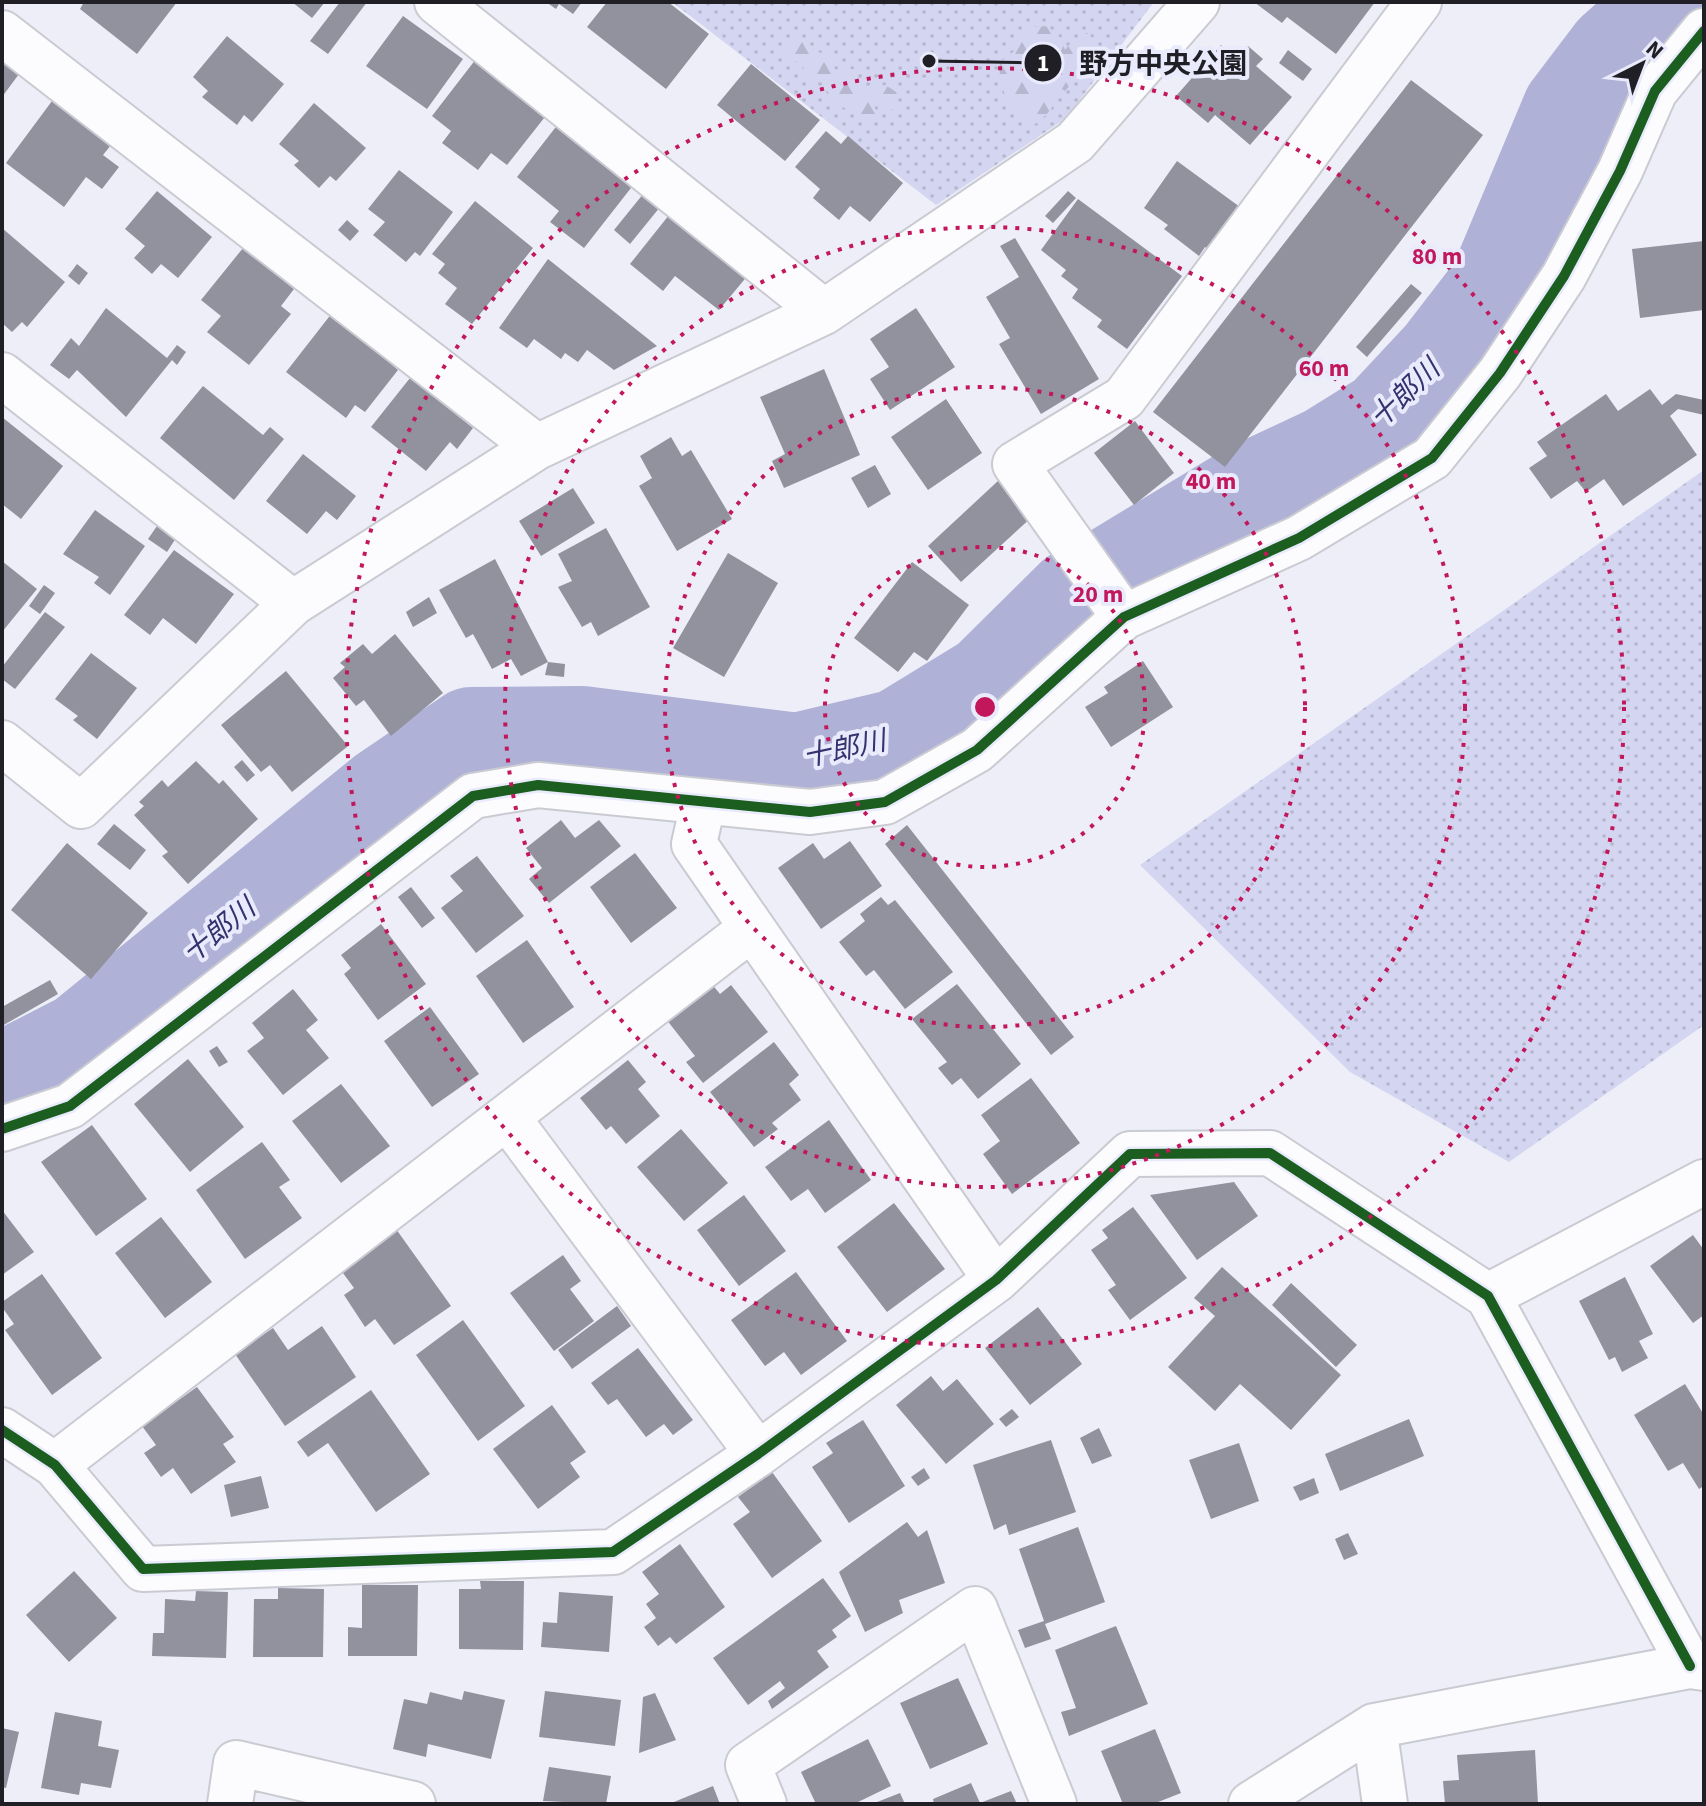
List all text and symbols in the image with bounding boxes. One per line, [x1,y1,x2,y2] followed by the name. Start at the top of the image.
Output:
[1602,24,1682,104] north arrow
[1639,33,1671,67] text: N
[1023,37,1263,89] callout: 野方中央公園
[1079,44,1247,84] text: 野方中央公園
[1037,46,1049,81] text: 1
[1412,239,1462,274] text: 80 m
[1361,348,1451,437] water label: 十郎川
[1299,351,1349,386] text: 60 m
[1186,464,1236,499] text: 40 m
[1073,577,1123,612] text: 20 m
[971,693,999,721] centre of rings
[799,720,892,777] water label: 十郎川
[173,887,266,973] water label: 十郎川

